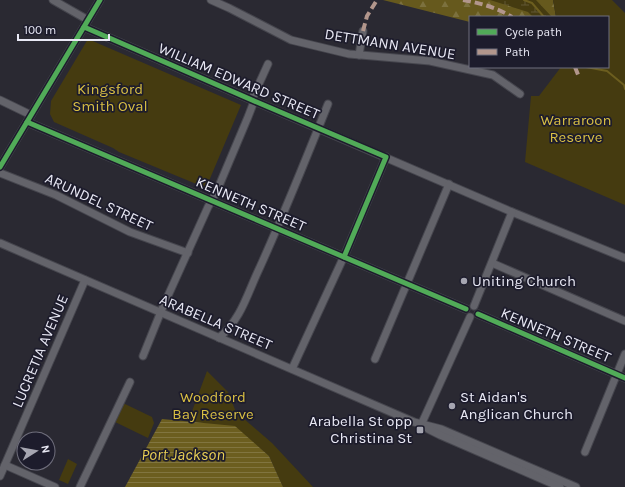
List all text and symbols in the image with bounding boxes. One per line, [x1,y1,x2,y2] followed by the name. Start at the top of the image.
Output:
[18,16,109,42] scale bar
[469,16,609,68] legend
[24,23,56,37] text: 100 m
[323,25,457,63] street label: DETTMANN AVENUE
[505,25,562,39] text: Cycle path
[156,39,323,123] street label: WILLIAM EDWARD STREET
[505,45,530,59] text: Path
[72,80,148,115] park label: Kingsford Smith Oval
[540,111,612,146] park label: Warraroon Reserve
[42,169,156,235] street label: ARUNDEL STREET
[193,173,309,235] street label: KENNETH STREET
[472,272,576,290] place label: Uniting Church
[459,276,469,286] marker: Uniting Church
[157,290,275,354] street label: ARABELLA STREET
[8,292,72,410] street label: LUCRETIA AVENUE
[498,304,614,366] street label: KENNETH STREET
[172,388,254,423] park label: Woodford Bay Reserve
[460,388,573,423] place label: St Aidan's Anglican Church
[447,401,457,411] marker: St Aidan's Anglican Church
[309,412,412,447] place label: Arabella St opp Christina St
[415,425,425,435] marker: Arabella St opp Christina St
[16,431,56,471] north arrow
[38,444,52,454] text: N
[141,445,225,464] water label: Port Jackson

